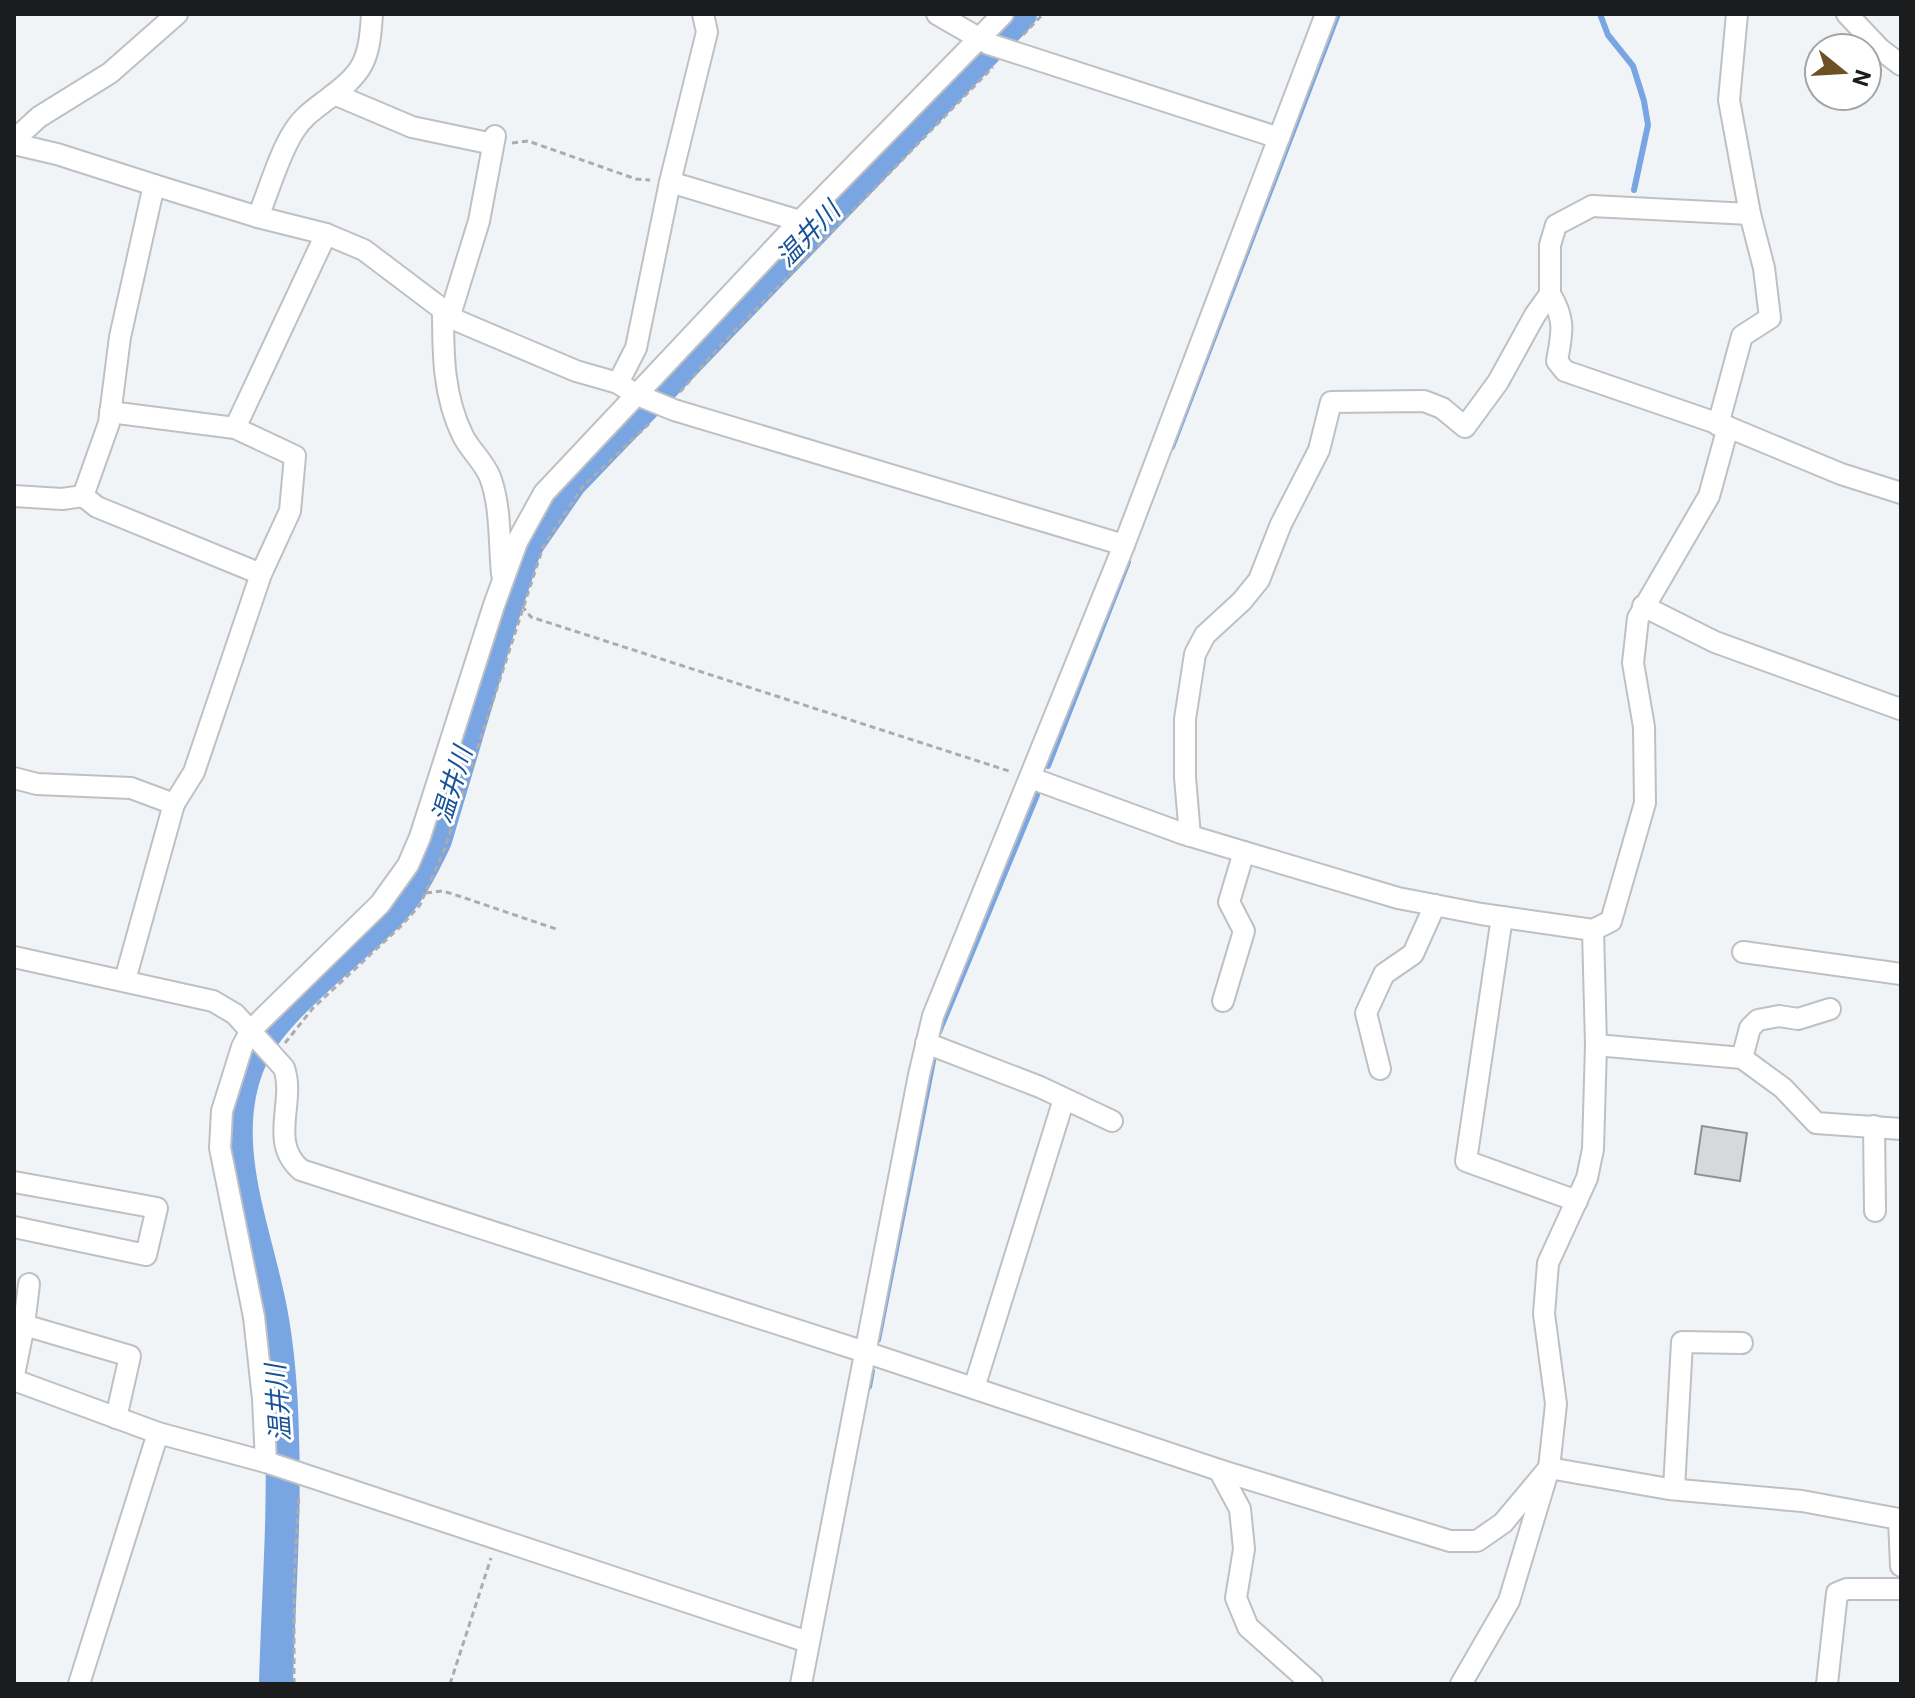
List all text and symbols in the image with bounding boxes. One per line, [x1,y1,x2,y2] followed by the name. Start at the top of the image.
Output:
[1803,32,1883,112] north arrow
[1847,67,1876,89] text: N
[770,193,848,272] water label: 温井川
[426,740,479,827] water label: 温井川
[260,1360,296,1443] water label: 温井川

